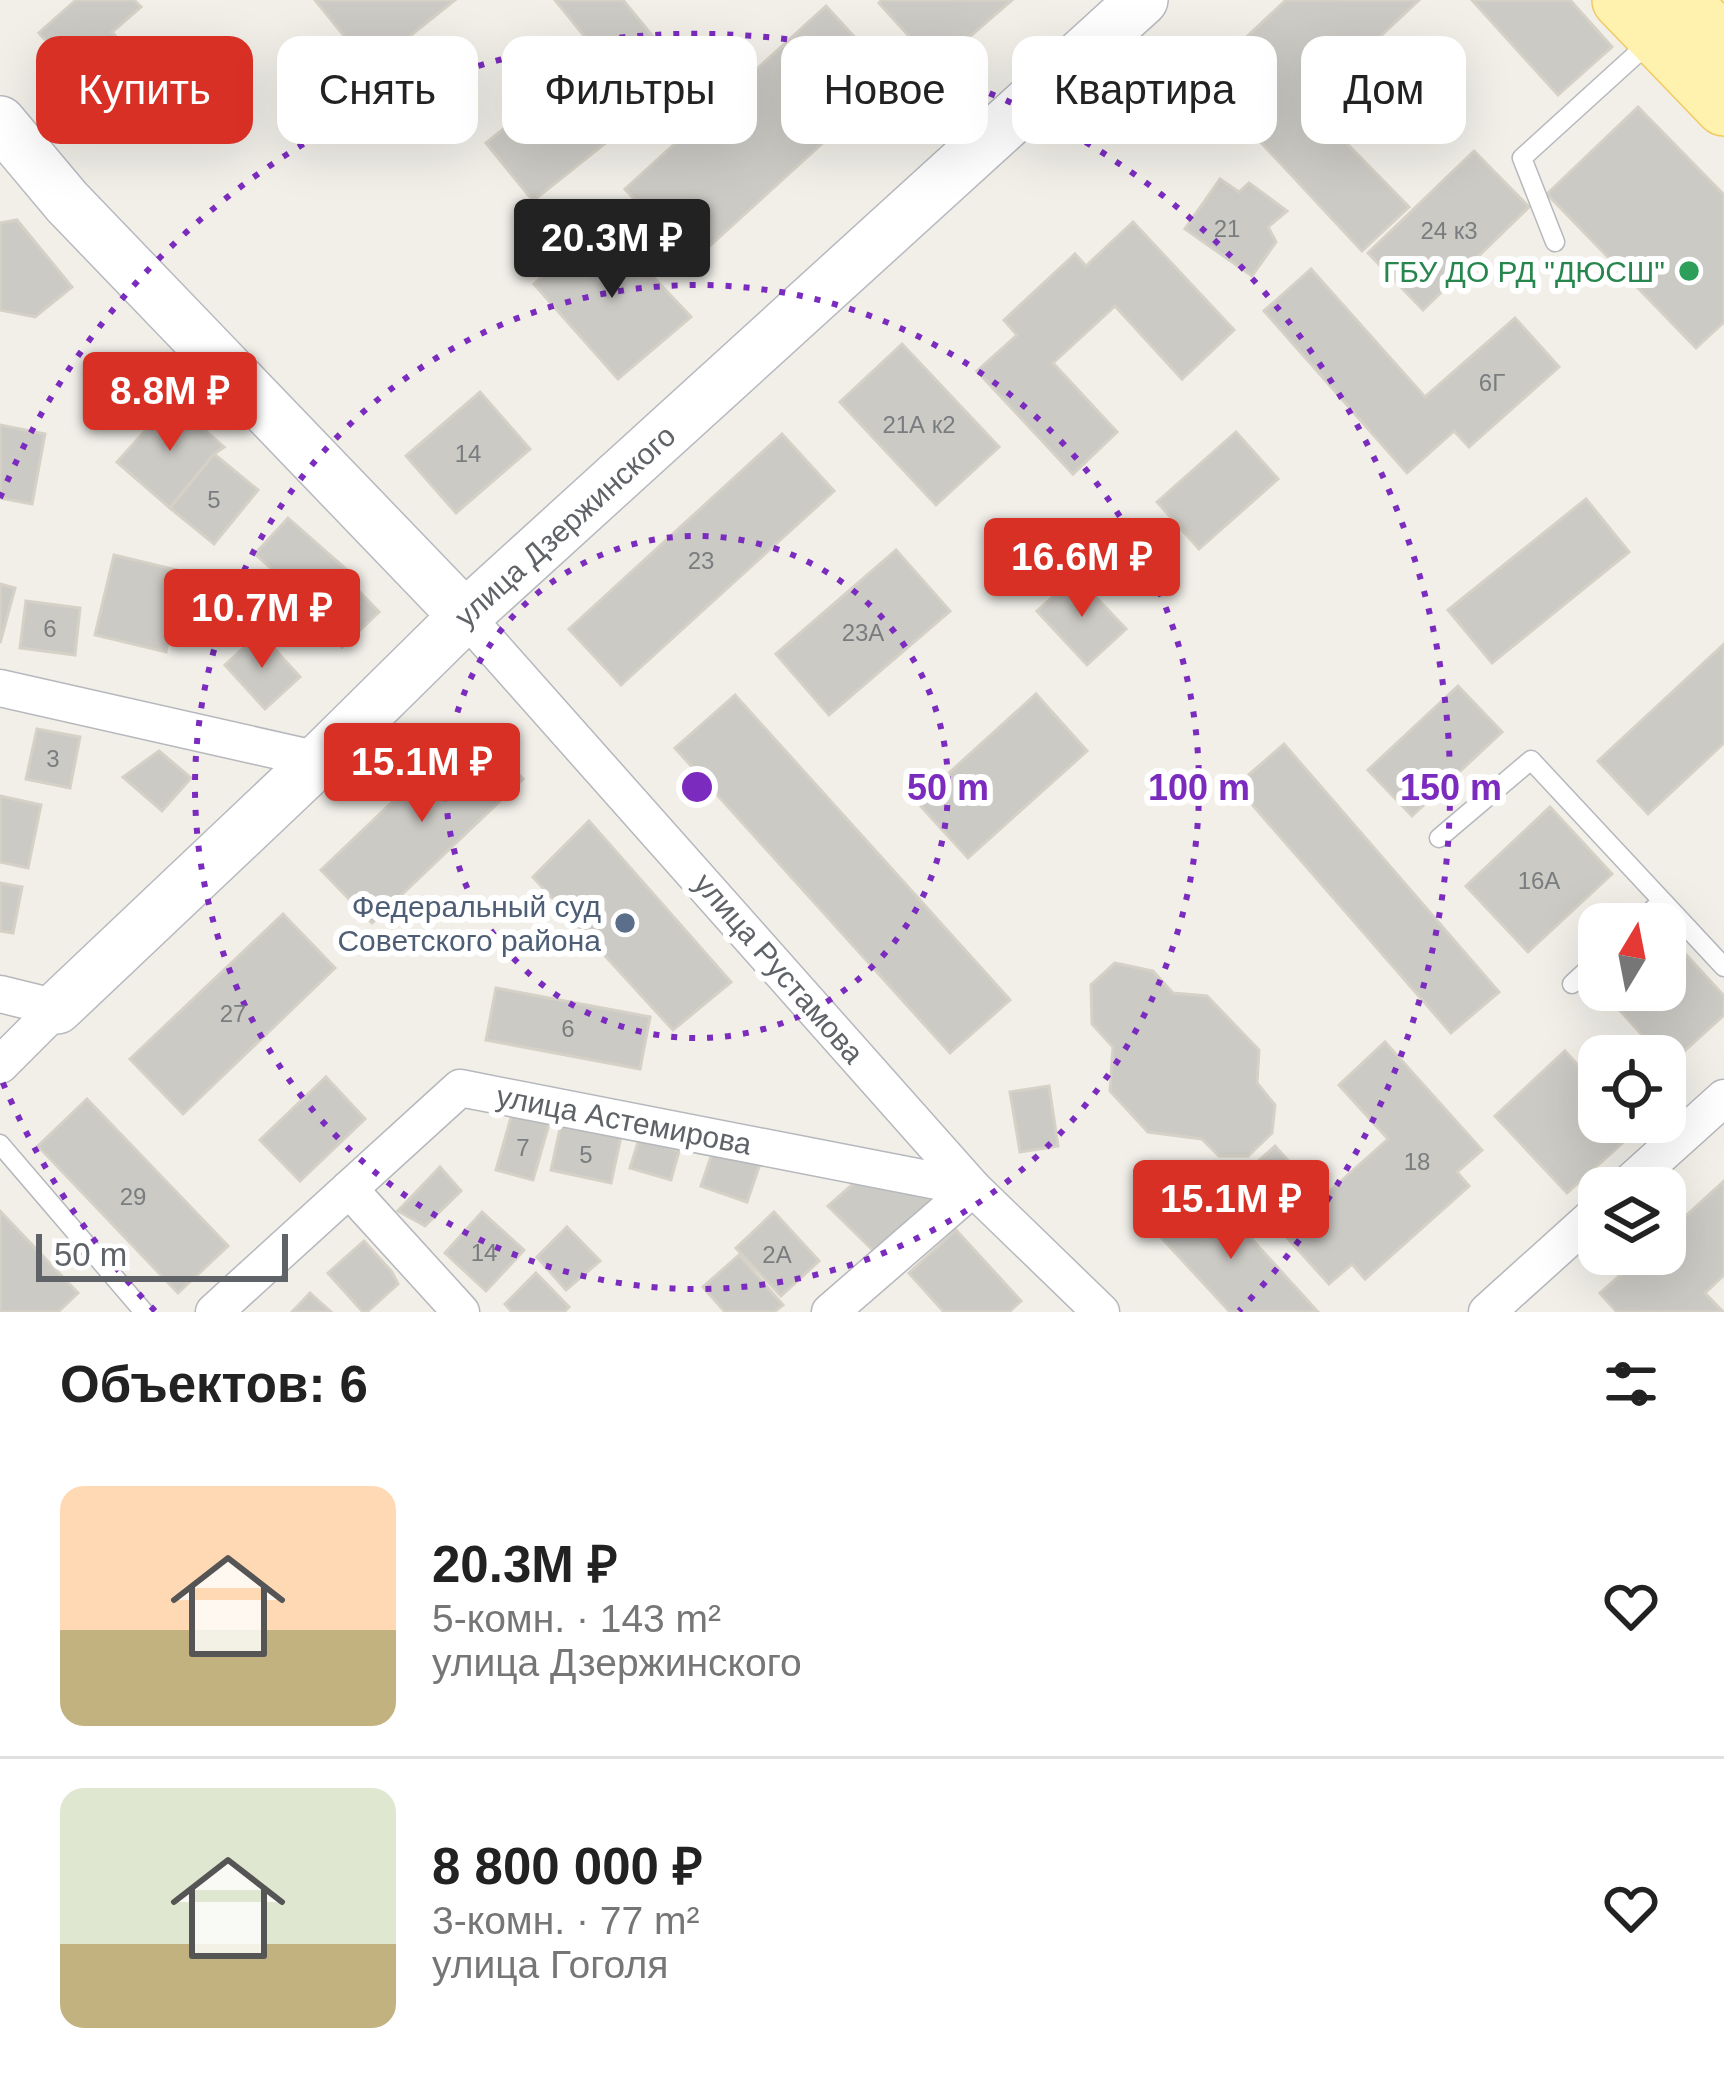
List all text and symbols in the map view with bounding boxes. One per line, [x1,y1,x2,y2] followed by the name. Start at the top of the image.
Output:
[36,36,253,144] chip: Купить
[277,36,478,144] chip: Снять
[502,36,757,144] chip: Фильтры
[781,36,988,144] chip: Новое
[1012,36,1277,144] chip: Квартира
[1301,36,1466,144] chip: Дом
[501,199,723,301] pin: 20.3M ₽
[1214,215,1240,242] house number: 21
[541,216,683,259] text: 20.3M ₽
[1420,217,1478,244] house number: 24 к3
[1383,255,1665,288] place label: ГБУ ДО РД "ДЮСШ"
[1676,258,1702,284] marker: ГБУ ДО РД "ДЮСШ"
[72,352,268,454] pin: 8.8M ₽
[110,369,230,412] text: 8.8M ₽
[1479,369,1505,396] house number: 6Г
[882,411,956,438] house number: 21А к2
[448,419,682,633] street label: улица Дзержинского
[455,440,481,467] house number: 14
[207,486,221,513] house number: 5
[971,518,1193,620] pin: 16.6M ₽
[1011,535,1153,578] text: 16.6M ₽
[688,547,714,574] house number: 23
[151,569,373,671] pin: 10.7M ₽
[191,586,333,629] text: 10.7M ₽
[43,615,57,642] house number: 6
[842,619,884,646] house number: 23А
[311,723,533,825] pin: 15.1M ₽
[351,740,493,783] text: 15.1M ₽
[46,745,60,772] house number: 3
[676,766,718,808] centre of rings
[907,767,989,808] text: 50 m
[1148,767,1250,808] text: 100 m
[1400,767,1502,808] text: 150 m
[688,867,870,1070] street label: улица Рустамова
[1518,867,1560,894] house number: 16А
[337,890,601,957] place label: Федеральный суд Советского района
[1578,903,1686,1011] north arrow
[1578,903,1686,1275] map controls
[612,910,638,936] marker: Федеральный суд Советского района
[220,1000,246,1027] house number: 27
[561,1015,575,1042] house number: 6
[1578,1035,1686,1143] button: locate
[494,1079,755,1161] street label: улица Астемирова
[516,1134,530,1161] house number: 7
[579,1141,593,1168] house number: 5
[1404,1148,1430,1175] house number: 18
[1120,1160,1342,1262] pin: 15.1M ₽
[1578,1167,1686,1275] button: layers
[1160,1177,1302,1220] text: 15.1M ₽
[120,1183,146,1210] house number: 29
[36,1228,288,1281] scale bar
[54,1236,127,1273] text: 50 m
[471,1239,497,1266] house number: 14
[762,1241,792,1268] house number: 2А
[1598,1351,1664,1417] icon: filters
[60,1356,368,1413] text: Объектов: 6
[156,1534,300,1678] icon: home
[432,1536,618,1593] text: 20.3M ₽
[1598,1573,1664,1639] icon: heart
[432,1597,721,1640] text: 5-комн. · 143 m²
[432,1641,802,1684] text: улица Дзержинского
[156,1836,300,1980] icon: home
[432,1838,703,1895] text: 8 800 000 ₽
[1598,1875,1664,1941] icon: heart
[432,1899,699,1942] text: 3-комн. · 77 m²
[432,1943,668,1986] text: улица Гоголя

